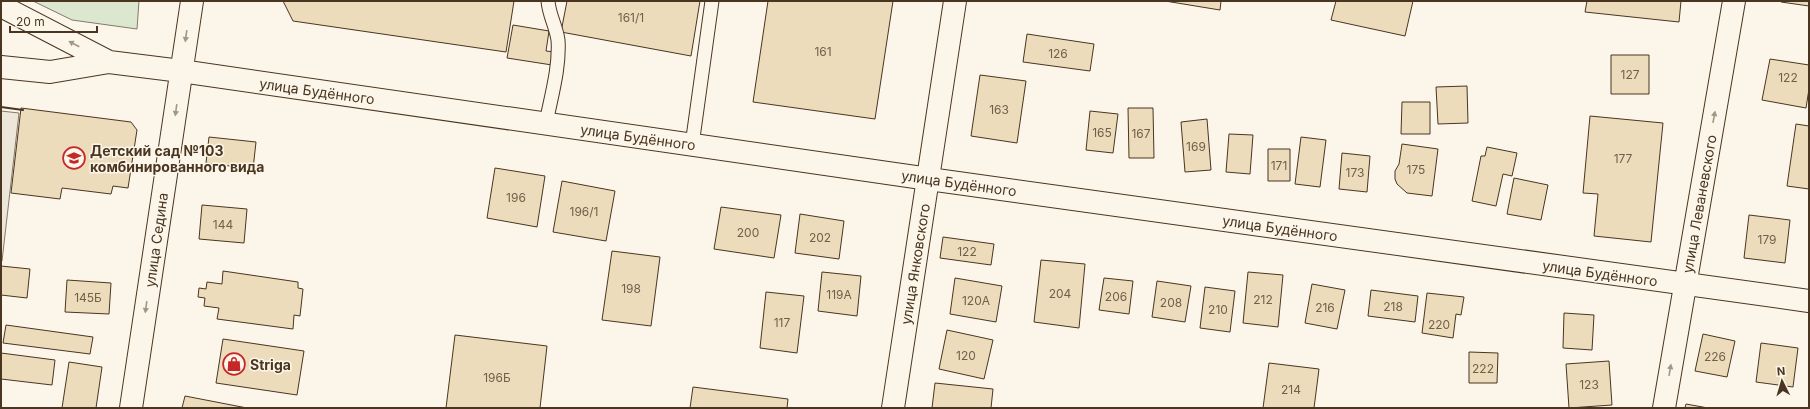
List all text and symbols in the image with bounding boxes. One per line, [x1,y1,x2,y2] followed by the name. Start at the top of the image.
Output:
[10,8,97,34] scale bar
[618,10,644,25] house number: 161/1
[16,14,45,29] text: 20 m
[183,30,189,42] one-way arrow
[68,41,80,47] one-way arrow
[814,44,832,59] house number: 161
[1048,46,1068,61] house number: 126
[1621,67,1640,82] house number: 127
[1778,70,1798,85] house number: 122
[258,74,376,108] street label: улица Будённого
[989,102,1009,117] house number: 163
[173,103,179,116] one-way arrow
[1711,111,1717,123] one-way arrow
[579,120,697,154] street label: улица Будённого
[1092,125,1112,140] house number: 165
[1131,126,1151,141] house number: 167
[1678,133,1720,275] street label: улица Леваневского
[1186,139,1206,154] house number: 169
[90,142,264,175] place label: Детский сад №103 комбинированного вида
[61,145,87,171] school or university icon: Детский сад №103 комбинированного вида
[1614,151,1633,166] house number: 177
[1271,158,1287,173] house number: 171
[1407,162,1425,177] house number: 175
[1346,165,1364,180] house number: 173
[900,166,1018,200] street label: улица Будённого
[506,190,526,205] house number: 196
[141,192,171,288] street label: улица Седина
[897,202,933,326] street label: улица Янковского
[570,204,598,219] house number: 196/1
[1221,211,1339,245] street label: улица Будённого
[213,217,233,232] house number: 144
[737,225,759,240] house number: 200
[809,230,831,245] house number: 202
[1758,232,1777,247] house number: 179
[957,244,977,259] house number: 122
[1541,256,1659,290] street label: улица Будённого
[621,281,641,296] house number: 198
[1049,286,1072,301] house number: 204
[826,287,852,302] house number: 119А
[1105,289,1127,304] house number: 206
[74,290,102,305] house number: 145Б
[1253,292,1273,307] house number: 212
[962,293,990,308] house number: 120А
[1160,295,1182,310] house number: 208
[1383,299,1403,314] house number: 218
[1315,300,1335,315] house number: 216
[143,301,149,313] one-way arrow
[1208,302,1228,317] house number: 210
[774,315,790,330] house number: 117
[1428,317,1450,332] house number: 220
[956,348,976,363] house number: 120
[1704,349,1726,364] house number: 226
[221,351,247,377] shop icon: Striga
[250,356,291,373] place label: Striga
[1472,361,1494,376] house number: 222
[1762,361,1802,401] north arrow
[1668,363,1674,376] one-way arrow
[1776,364,1786,378] text: N
[483,370,511,385] house number: 196Б
[1579,377,1599,392] house number: 123
[1281,382,1301,397] house number: 214

